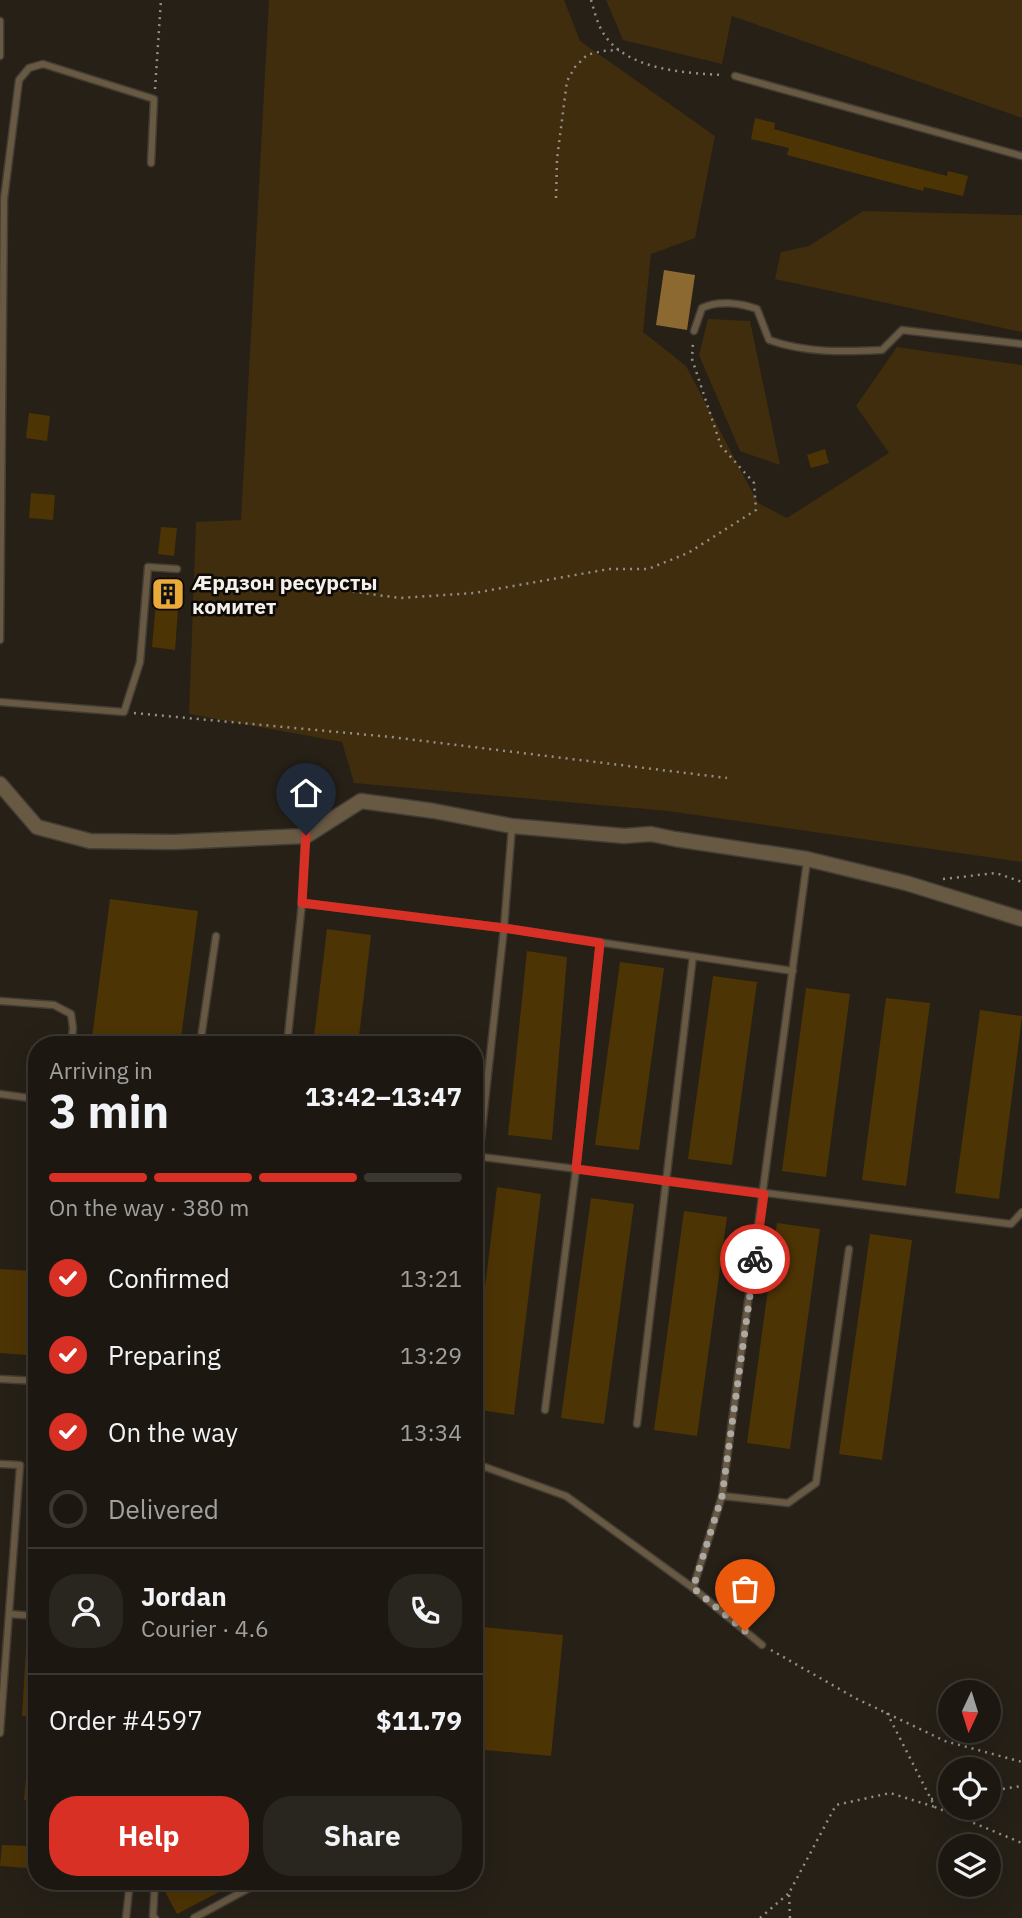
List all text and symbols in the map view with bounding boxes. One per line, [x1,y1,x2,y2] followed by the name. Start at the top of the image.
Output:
[191,568,377,620] place label: Æрдзон ресурсты комитет
[149,575,187,613] building icon: Æрдзон ресурсты комитет
[276,763,336,835] pin
[287,774,325,812] icon: home
[49,1055,153,1085] text: Arriving in
[305,1079,462,1113] text: 13:42–13:47
[49,1081,169,1141] text: 3 min
[49,1192,249,1222] text: On the way · 380 m
[720,1224,790,1294] courier
[736,1240,774,1278] icon: bike
[49,1259,87,1297] icon: check
[108,1261,230,1295] text: Confirmed
[400,1263,462,1293] text: 13:21
[49,1336,87,1374] icon: check
[108,1338,221,1372] text: Preparing
[400,1340,462,1370] text: 13:29
[49,1413,87,1451] icon: check
[108,1415,238,1449] text: On the way
[400,1417,462,1447] text: 13:34
[108,1492,219,1526] text: Delivered
[715,1559,775,1631] pin
[726,1570,764,1608] icon: bag
[49,1574,123,1648] button: person
[388,1574,462,1648] button: phone
[141,1579,227,1613] text: Jordan
[141,1613,269,1643] text: Courier · 4.6
[938,1680,1001,1743] north arrow
[938,1680,1001,1897] map controls
[49,1703,203,1737] text: Order #4597
[376,1703,462,1737] text: $11.79
[938,1757,1001,1820] button: locate
[49,1796,249,1876] button: Help
[263,1796,462,1876] button: Share
[938,1834,1001,1897] button: layers

